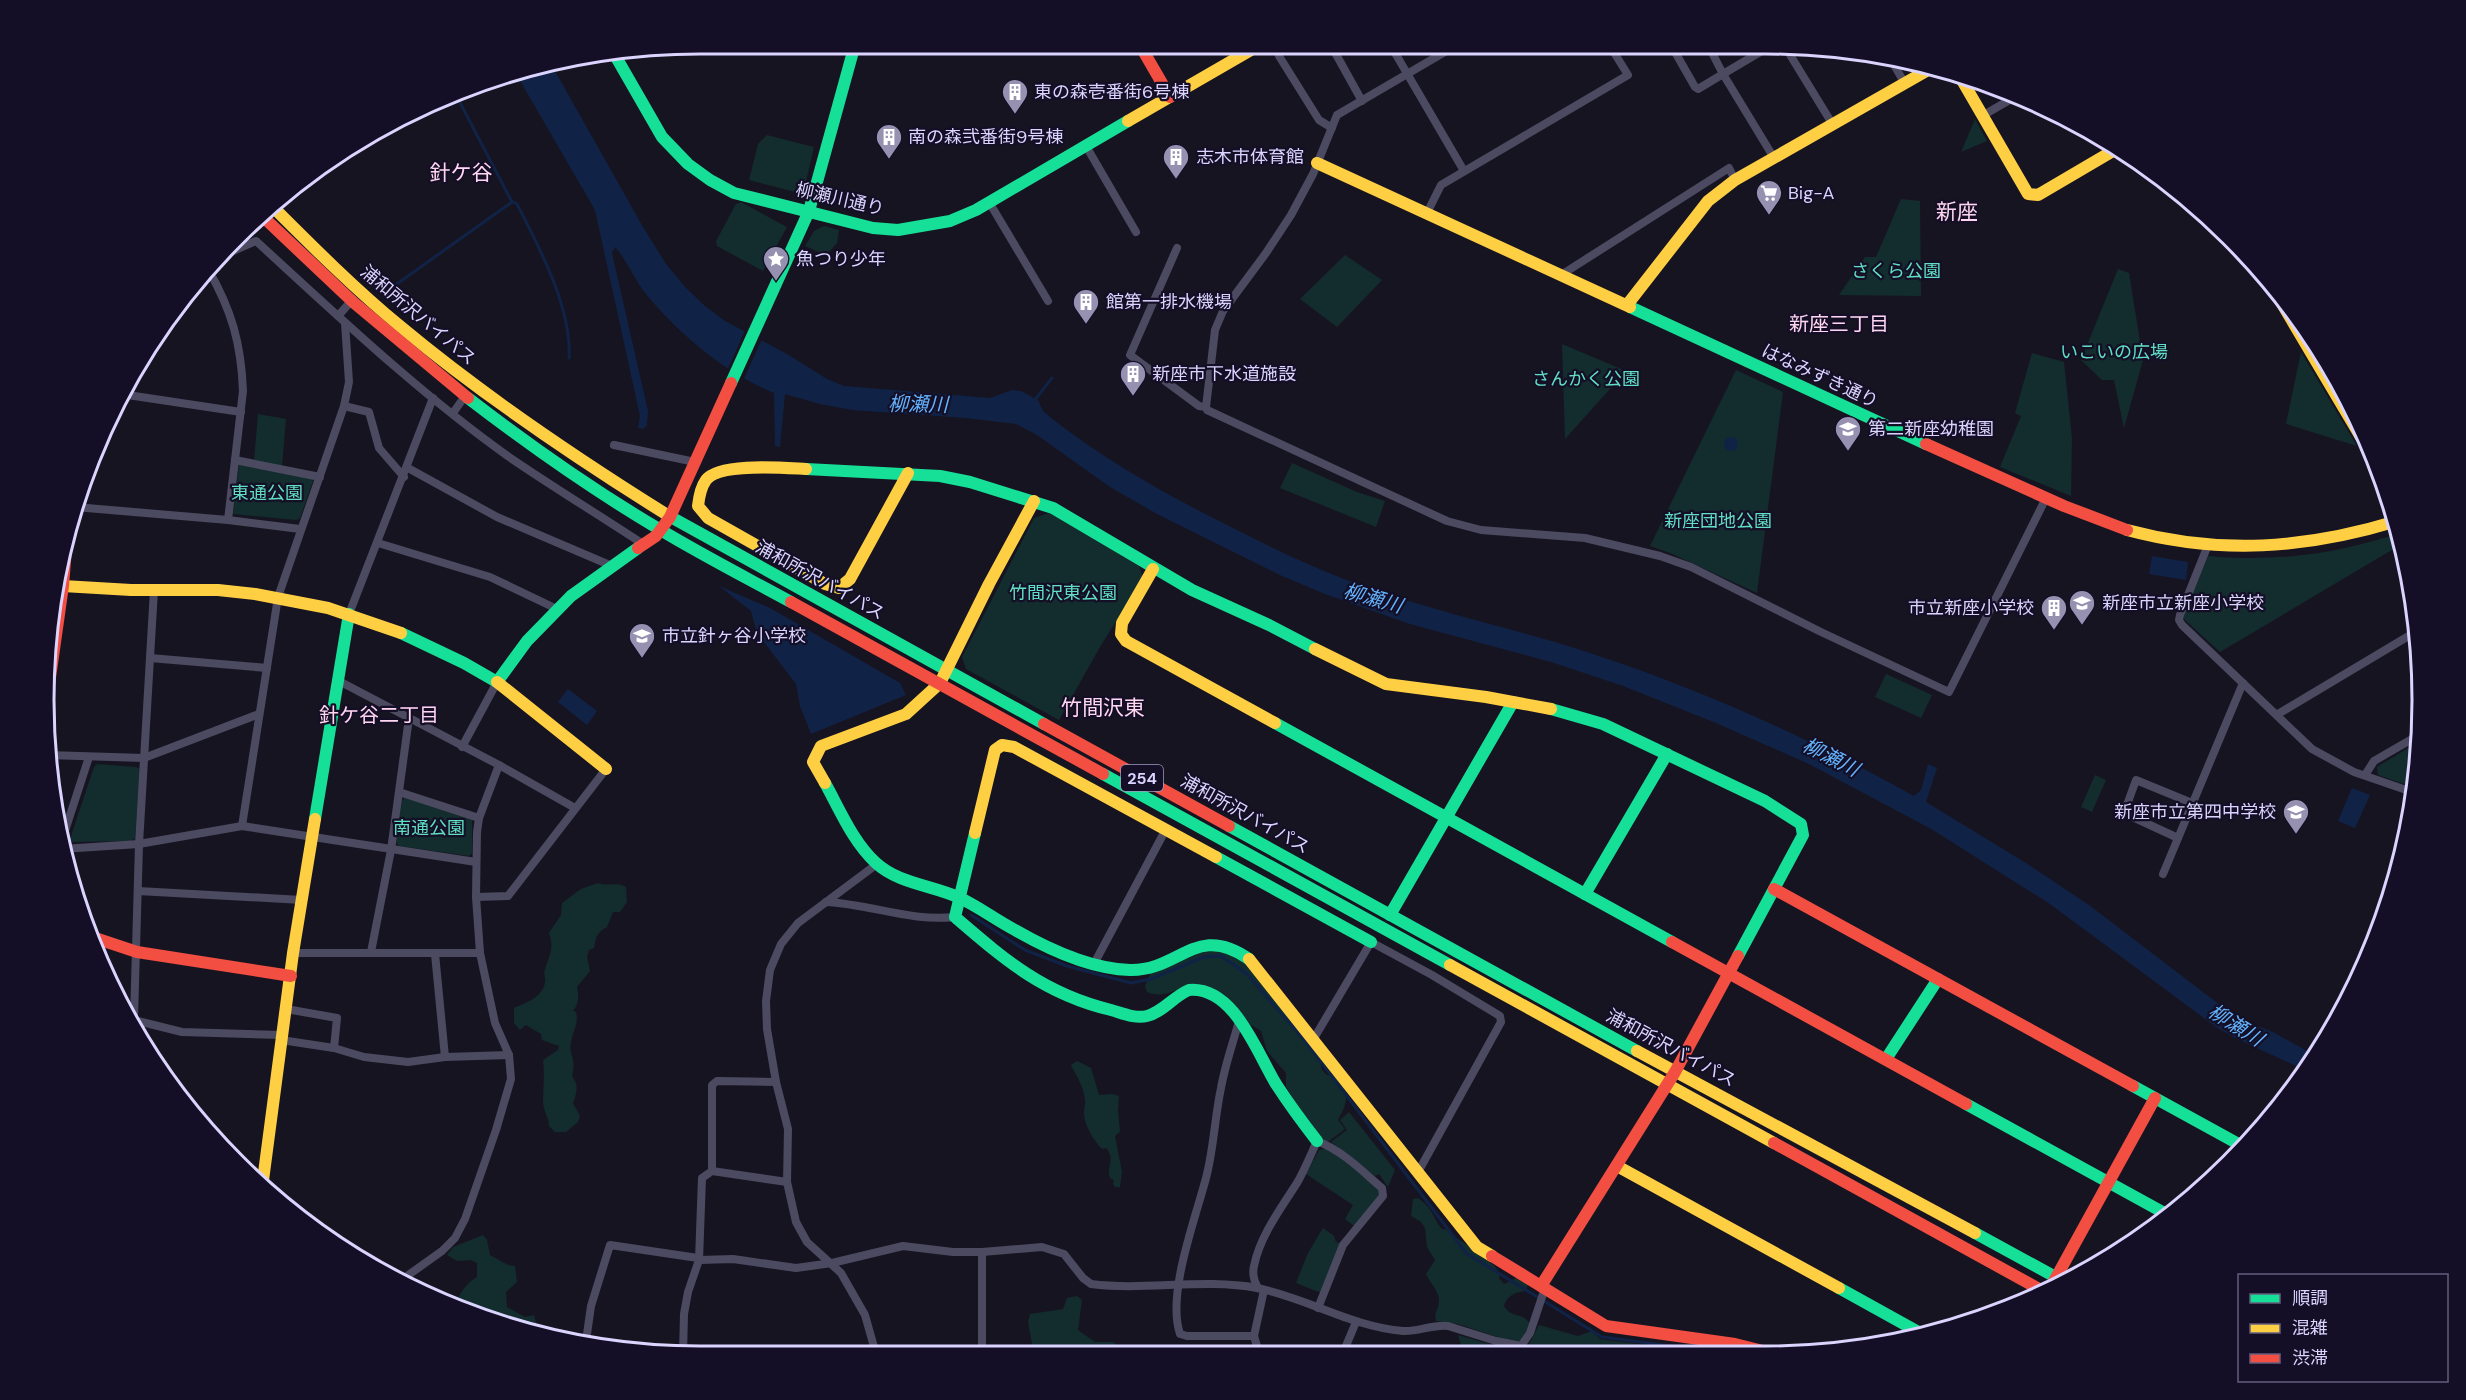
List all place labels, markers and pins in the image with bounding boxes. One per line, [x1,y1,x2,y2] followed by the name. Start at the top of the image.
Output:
[1000,77,1030,115] building icon: 東の森壱番街6号棟
[1034,80,1189,104] place label: 東の森壱番街6号棟
[874,122,904,160] building icon: 南の森弐番街9号棟
[908,125,1063,149] place label: 南の森弐番街9号棟
[1161,142,1191,180] building icon: 志木市体育館
[1196,145,1304,169] place label: 志木市体育館
[1754,178,1784,216] supermarket icon: Big-A
[1788,181,1834,205] place label: Big-A
[761,244,791,282] place icon: 魚つり少年
[796,247,886,271] place label: 魚つり少年
[1071,287,1101,325] building icon: 館第一排水機場
[1106,290,1232,314] place label: 館第一排水機場
[1118,359,1148,397] building icon: 新座市下水道施設
[1152,362,1296,386] place label: 新座市下水道施設
[1833,414,1863,452] school or university icon: 第二新座幼稚園
[1868,417,1994,441] place label: 第二新座幼稚園
[2067,588,2097,626] school or university icon: 新座市立新座小学校
[2102,591,2264,615] place label: 新座市立新座小学校
[2039,593,2069,631] building icon: 市立新座小学校
[1908,596,2034,620] place label: 市立新座小学校
[627,621,657,659] school or university icon: 市立針ヶ谷小学校
[662,624,806,648] place label: 市立針ヶ谷小学校
[2281,797,2311,835] school or university icon: 新座市立第四中学校
[2114,800,2276,824] place label: 新座市立第四中学校

